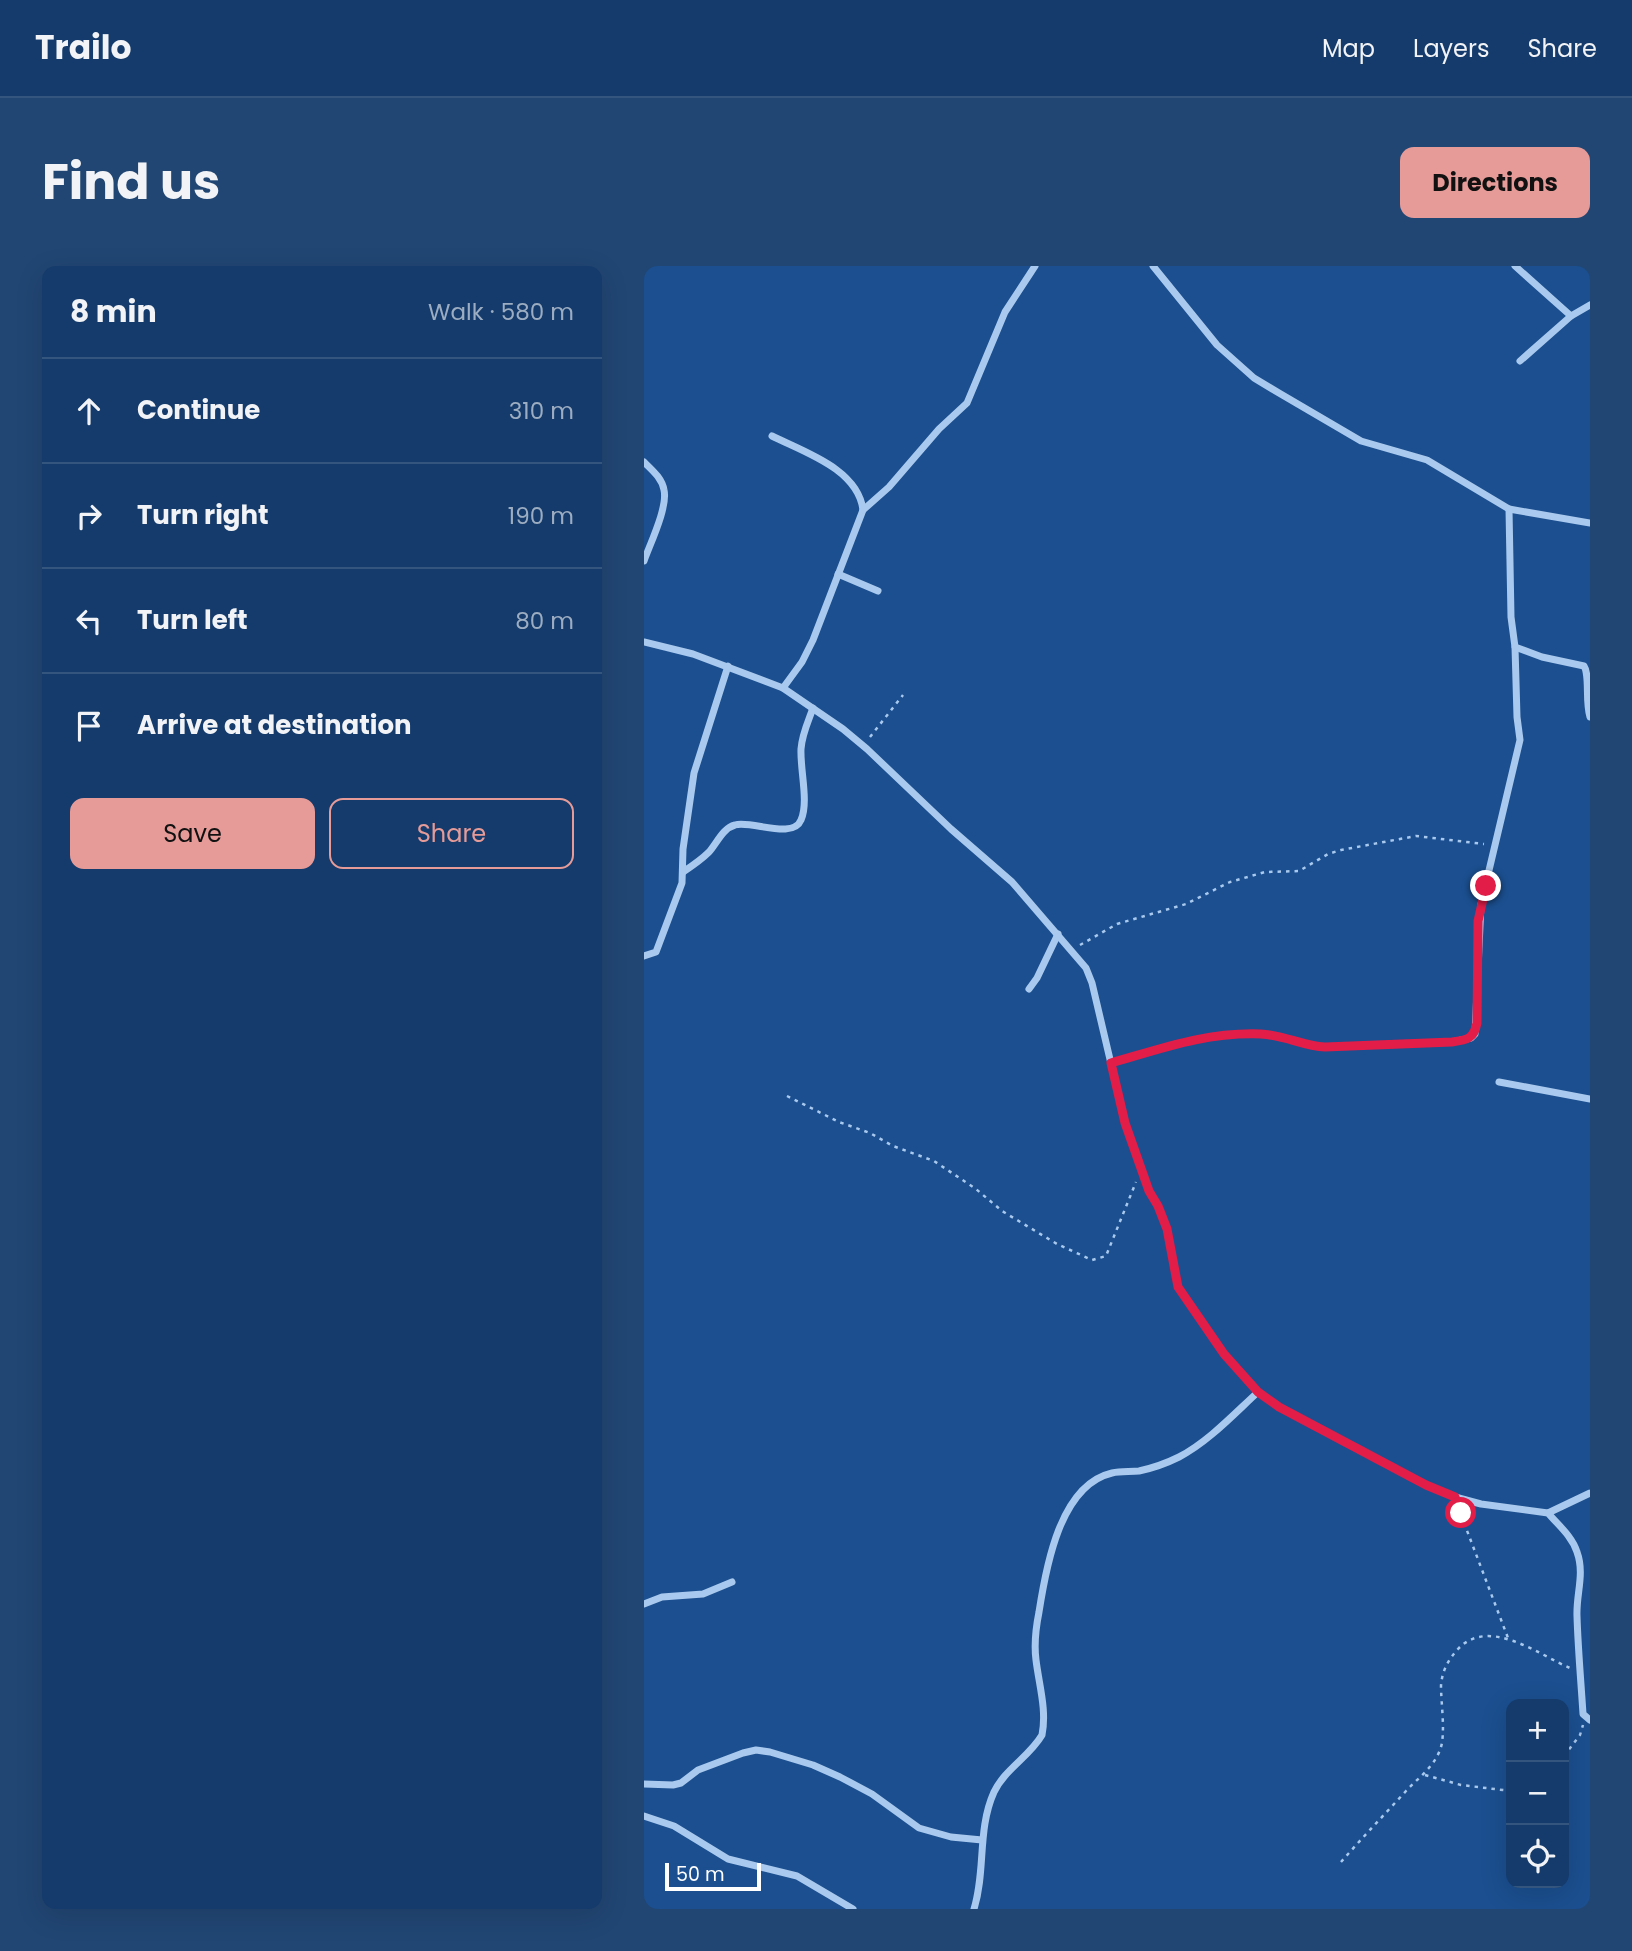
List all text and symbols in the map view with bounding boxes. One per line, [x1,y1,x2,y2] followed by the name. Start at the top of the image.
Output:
[35,24,132,71] text: Trailo
[1322,32,1375,65] text: Map
[1413,32,1489,65] text: Layers
[1527,32,1597,65] text: Share
[1400,147,1590,218] button: Directions
[42,148,220,216] text: Find us
[70,290,157,333] text: 8 min
[428,296,574,328] text: Walk · 580 m
[70,392,108,430] icon: ahead
[137,392,260,428] text: Continue
[509,395,574,427] text: 310 m
[70,497,108,535] icon: right
[137,497,269,533] text: Turn right
[508,500,574,532] text: 190 m
[70,602,108,640] icon: left
[137,602,248,638] text: Turn left
[515,605,574,637] text: 80 m
[70,707,108,745] icon: arrive
[137,707,412,743] text: Arrive at destination
[70,798,315,869] button: Save
[329,798,574,869] button: Share
[1470,870,1501,901] route end
[1445,1497,1476,1528] route start
[1506,1699,1569,1888] map controls
[1506,1699,1569,1762] button: +
[1506,1762,1569,1825] button: −
[1506,1825,1569,1888] button: locate
[665,1860,761,1892] scale bar
[676,1861,725,1888] text: 50 m

